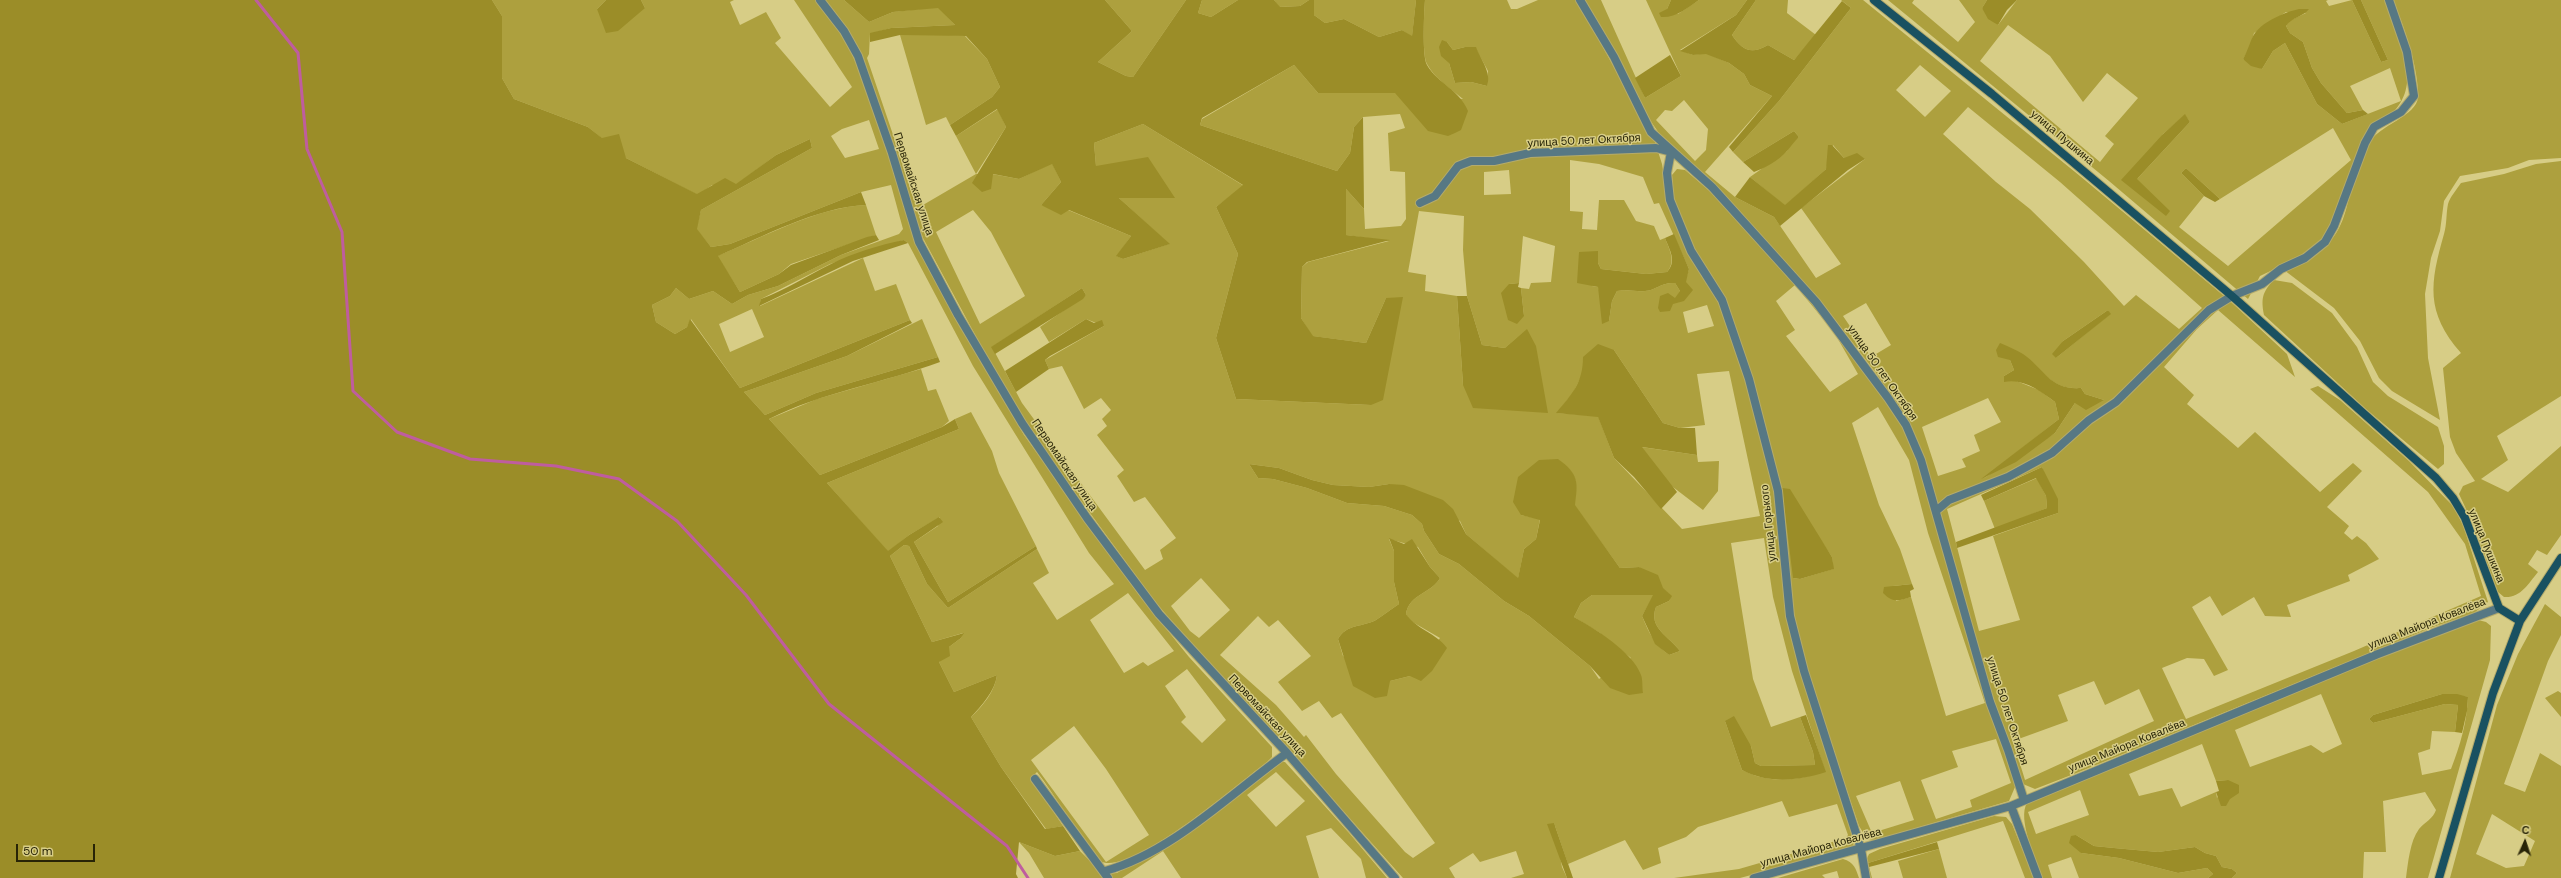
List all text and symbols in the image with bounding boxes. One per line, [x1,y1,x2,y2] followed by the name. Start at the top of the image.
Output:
[2028,108,2096,168] street label: улица Пушкина
[890,131,936,237] street label: Первомайская улица
[1527,131,1641,151] street label: улица 50 лет Октября
[1844,323,1920,423] street label: улица 50 лет Октября
[1028,417,1100,513] street label: Первомайская улица
[1758,484,1780,562] street label: улица Горького
[2465,507,2507,585] street label: улица Пушкина
[2366,595,2488,653] street label: улица Майора Ковалёва
[1983,655,2031,767] street label: улица 50 лет Октября
[1225,672,1309,760] street label: Первомайская улица
[2067,717,2187,775] street label: улица Майора Ковалёва
[2505,822,2545,862] north arrow
[2521,823,2530,837] text: С
[1759,825,1883,871] street label: улица Майора Ковалёва
[18,836,97,862] scale bar
[23,843,52,859] text: 50 m

